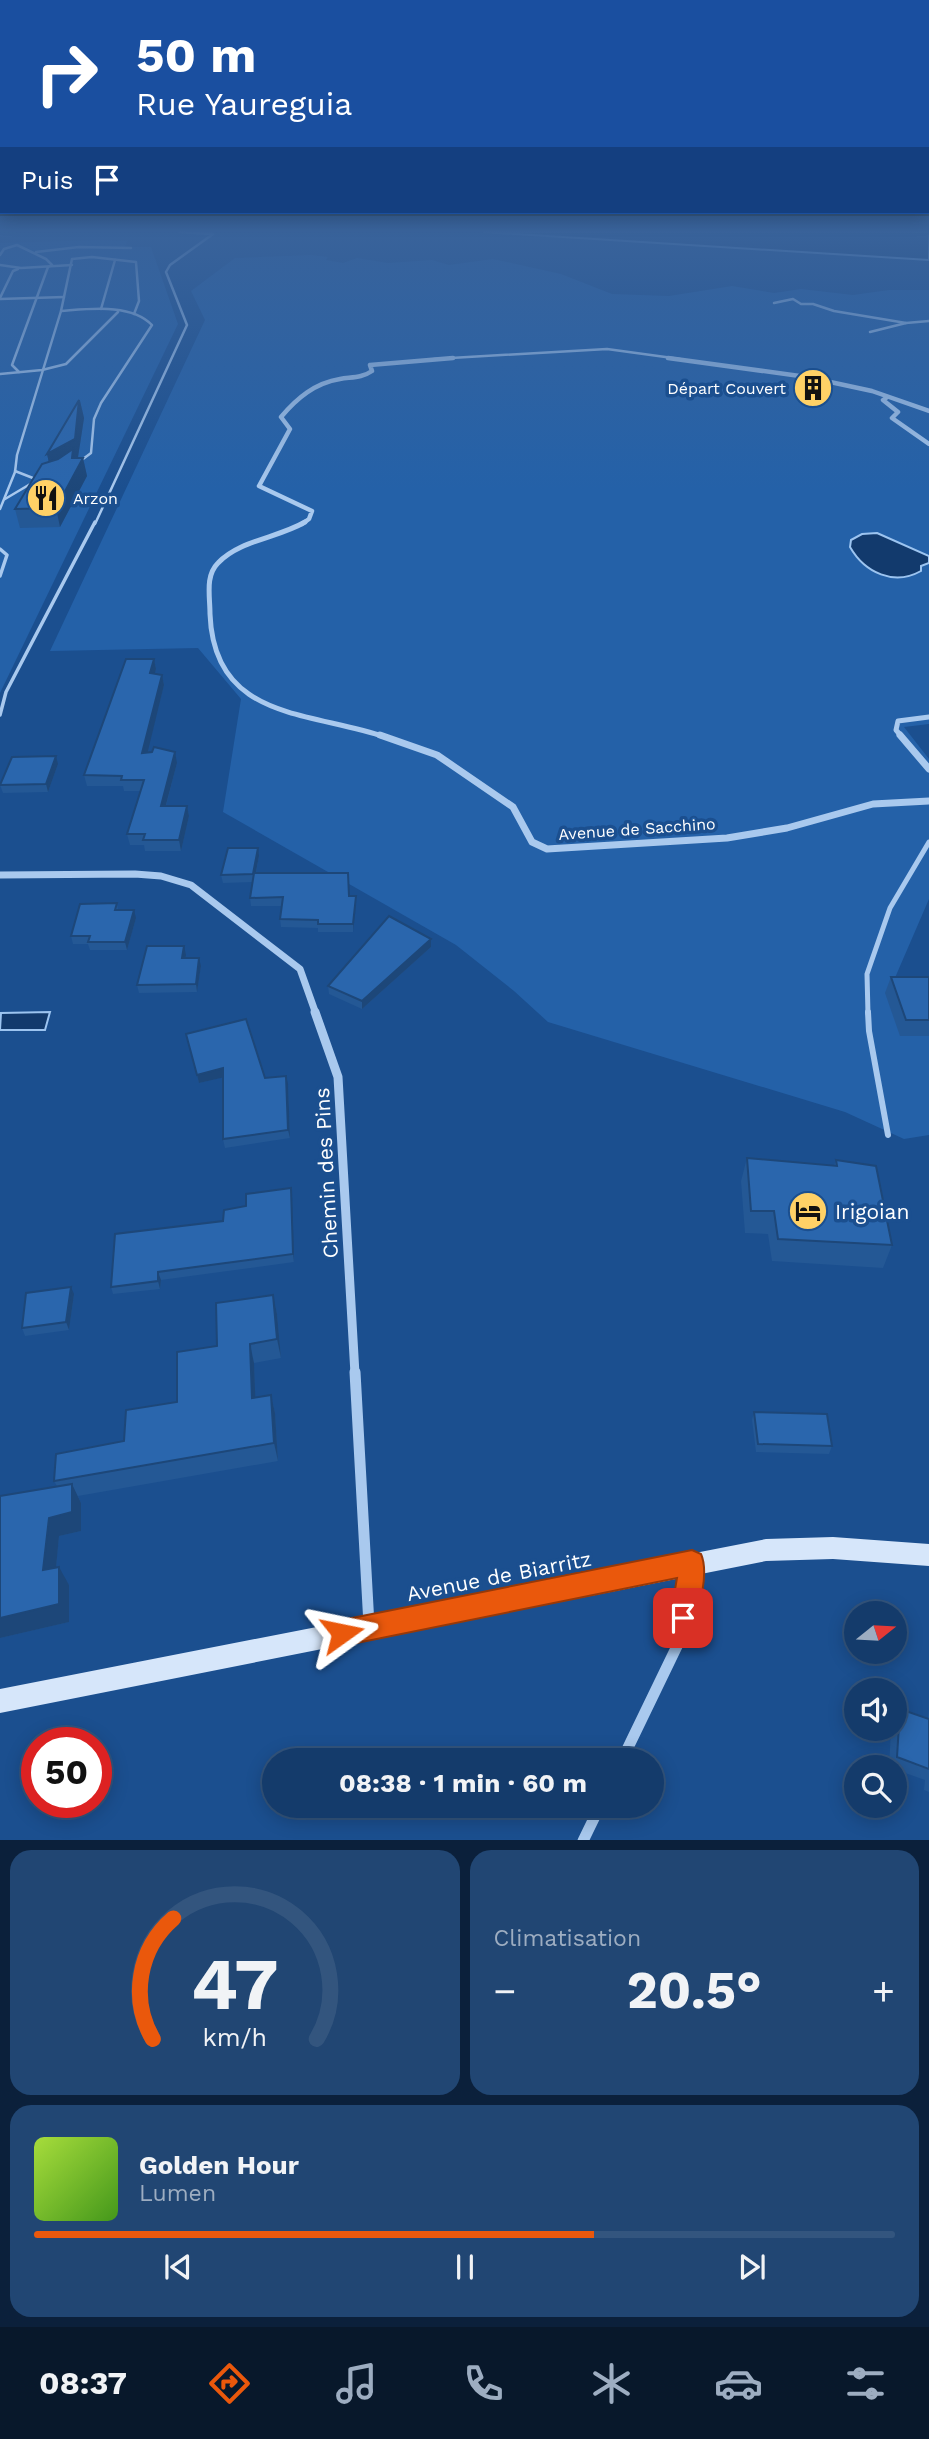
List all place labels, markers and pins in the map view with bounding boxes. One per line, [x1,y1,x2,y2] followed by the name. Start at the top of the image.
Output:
[792,367,834,409] building icon: Départ Couvert
[667,379,786,398] place label: Départ Couvert
[25,477,67,519] restaurant icon: Arzon
[73,489,118,508] place label: Arzon
[787,1190,829,1232] hotel icon: Irigoian
[835,1199,910,1224] place label: Irigoian
[653,1588,713,1648] pin

